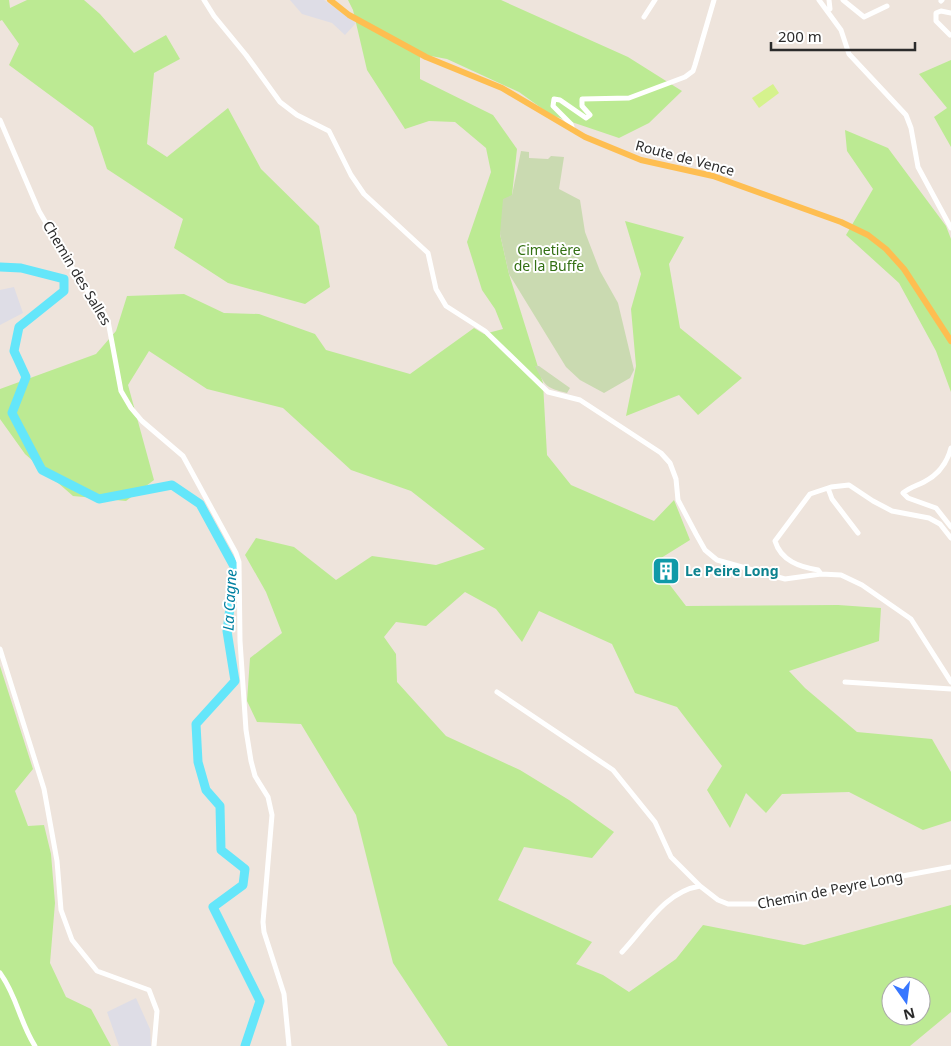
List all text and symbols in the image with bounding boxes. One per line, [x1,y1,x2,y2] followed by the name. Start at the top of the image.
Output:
[771,20,915,52] scale bar
[778,26,822,46] text: 200 m
[633,135,737,180] street label: Route de Vence
[39,217,116,329] street label: Chemin des Salles
[514,240,584,275] park label: Cimetière de la Buffe
[651,556,681,586] building icon: Le Peire Long
[685,561,779,580] place label: Le Peire Long
[217,568,241,631] water label: La Cagne
[756,866,904,913] street label: Chemin de Peyre Long
[881,976,931,1026] north arrow
[901,1004,917,1025] text: N

